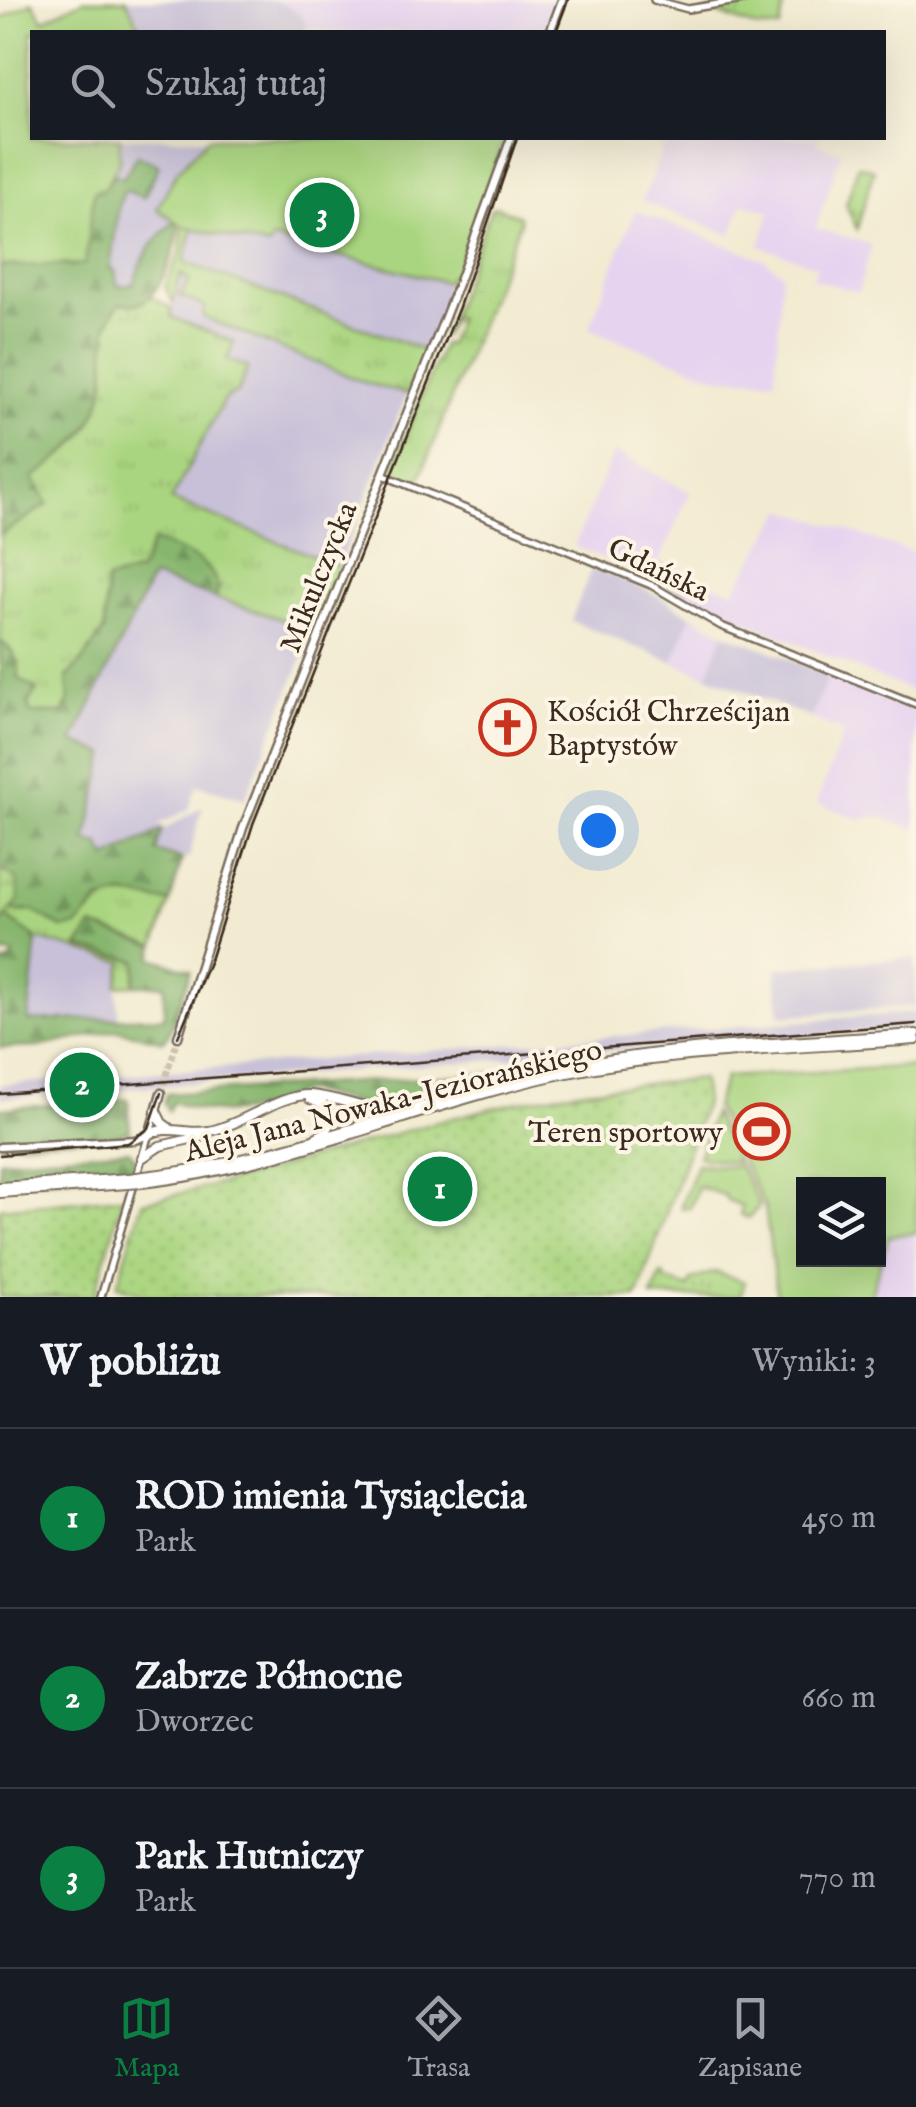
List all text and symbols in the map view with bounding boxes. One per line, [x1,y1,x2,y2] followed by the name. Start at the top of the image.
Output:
[30,30,886,140] search box
[65,58,120,113] icon: search
[145,61,327,109] text: Szukaj tutaj
[290,178,354,252] pin: 3
[272,497,367,659] street label: Mikulczycka
[601,530,715,612] street label: Gdańska
[547,694,790,766] place label: Kościół Chrześcijan Baptystów
[478,698,538,758] church icon: Kościół Chrześcijan Baptystów
[573,805,624,856] your location
[180,1032,606,1173] street label: Aleja Jana Nowaka-Jeziorańskiego
[49,1048,114,1122] pin: 2
[732,1102,792,1162] sports icon: Teren sportowy
[528,1115,723,1153] place label: Teren sportowy
[408,1152,472,1226] pin: 1
[796,1177,886,1267] map controls
[796,1177,886,1267] button: layers
[40,1336,221,1389] text: W pobliżu
[751,1342,876,1383] text: Wyniki: 3
[135,1474,526,1522] text: ROD imienia Tysiąclecia
[67,1498,78,1539] text: 1
[802,1498,876,1539] text: 450 m
[135,1522,196,1563] text: Park
[135,1654,403,1702] text: Zabrze Północne
[65,1678,80,1719] text: 2
[802,1678,876,1719] text: 660 m
[135,1702,254,1743] text: Dworzec
[135,1834,363,1882] text: Park Hutniczy
[67,1858,78,1899] text: 3
[799,1858,876,1899] text: 770 m
[135,1882,196,1923] text: Park
[114,1991,180,2086] tab: Mapa
[408,1991,470,2086] tab: Trasa
[698,1991,802,2086] tab: Zapisane

